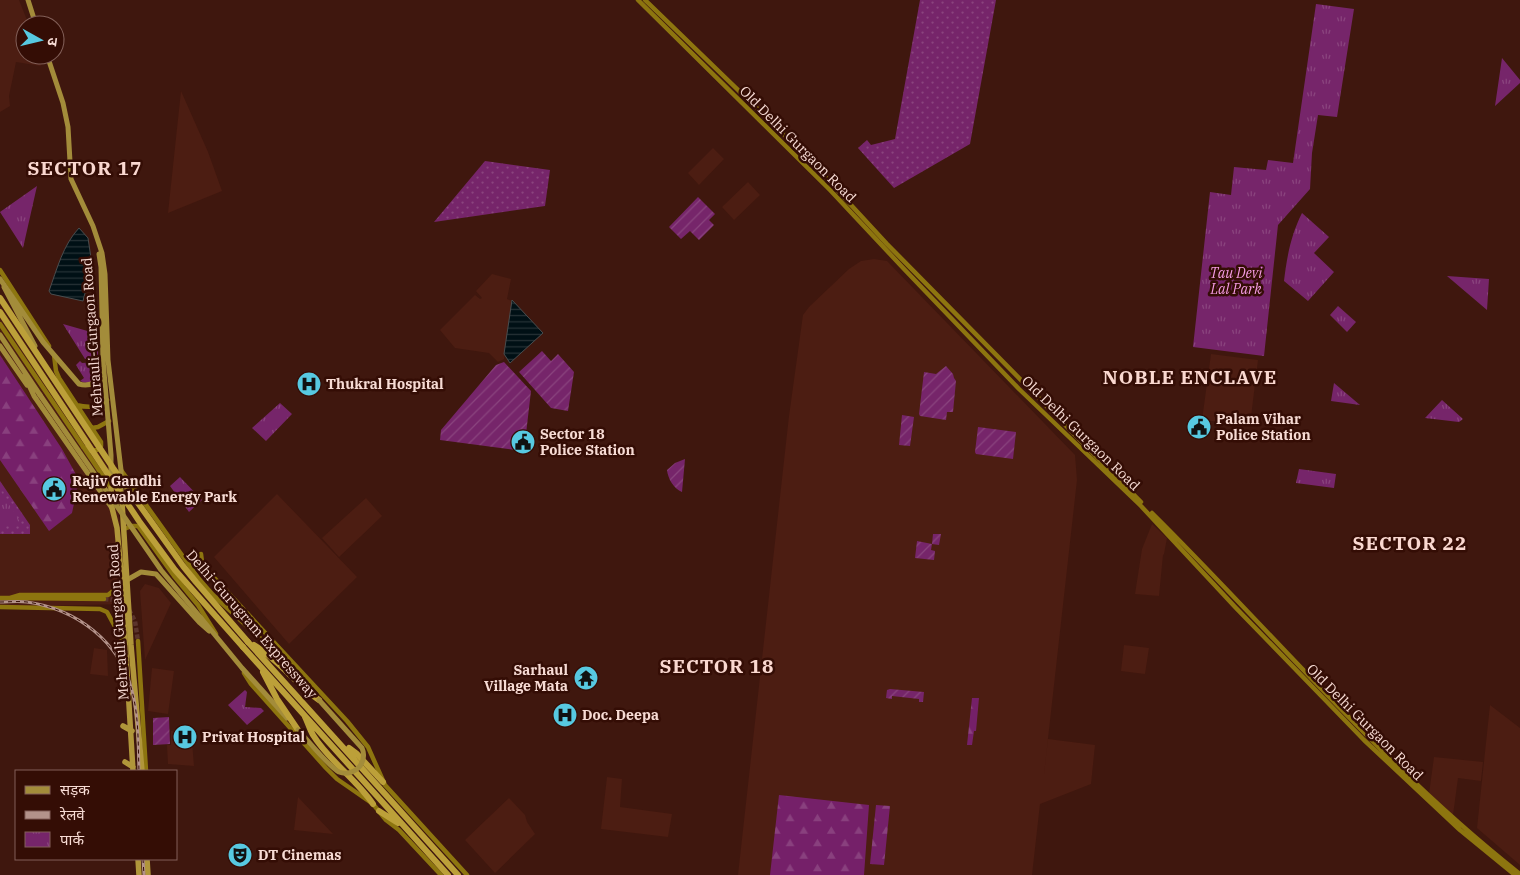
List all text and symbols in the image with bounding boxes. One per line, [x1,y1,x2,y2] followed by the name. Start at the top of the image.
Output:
[15,15,65,65] north arrow
[43,36,62,48] text: उ
[736,82,860,206] street label: Old Delhi Gurgaon Road
[28,156,142,180] district label: SECTOR 17
[77,257,107,417] street label: Mehrauli-Gurgaon Road
[1209,264,1263,298] park label: Tau Devi Lal Park
[1103,365,1277,389] district label: NOBLE ENCLAVE
[296,371,322,397] hospital icon: Thukral Hospital
[1018,372,1144,495] street label: Old Delhi Gurgaon Road
[326,375,444,393] place label: Thukral Hospital
[1216,410,1311,444] place label: Palam Vihar Police Station
[1186,414,1212,440] public building icon: Palam Vihar Police Station
[540,425,635,459] place label: Sector 18 Police Station
[510,429,536,455] public building icon: Sector 18 Police Station
[72,472,237,506] place label: Rajiv Gandhi Renewable Energy Park
[41,476,67,502] public building icon: Rajiv Gandhi Renewable Energy Park
[1353,531,1467,555] district label: SECTOR 22
[104,543,132,701] street label: Mehrauli Gurgaon Road
[183,546,322,702] street label: Delhi-Gurugram Expressway
[660,654,774,678] district label: SECTOR 18
[1303,660,1427,784] street label: Old Delhi Gurgaon Road
[484,661,568,695] place label: Sarhaul Village Mata
[573,665,599,691] temple icon: Sarhaul Village Mata
[552,702,578,728] hospital icon: Doc. Deepa
[582,706,659,724] place label: Doc. Deepa
[172,724,198,750] hospital icon: Privat Hospital
[202,728,305,746] place label: Privat Hospital
[15,770,178,860] legend
[60,780,90,799] text: सड़क
[59,805,85,824] text: रेलवे
[60,830,84,849] text: पार्क
[227,842,253,868] theatre icon: DT Cinemas
[258,846,341,864] place label: DT Cinemas

